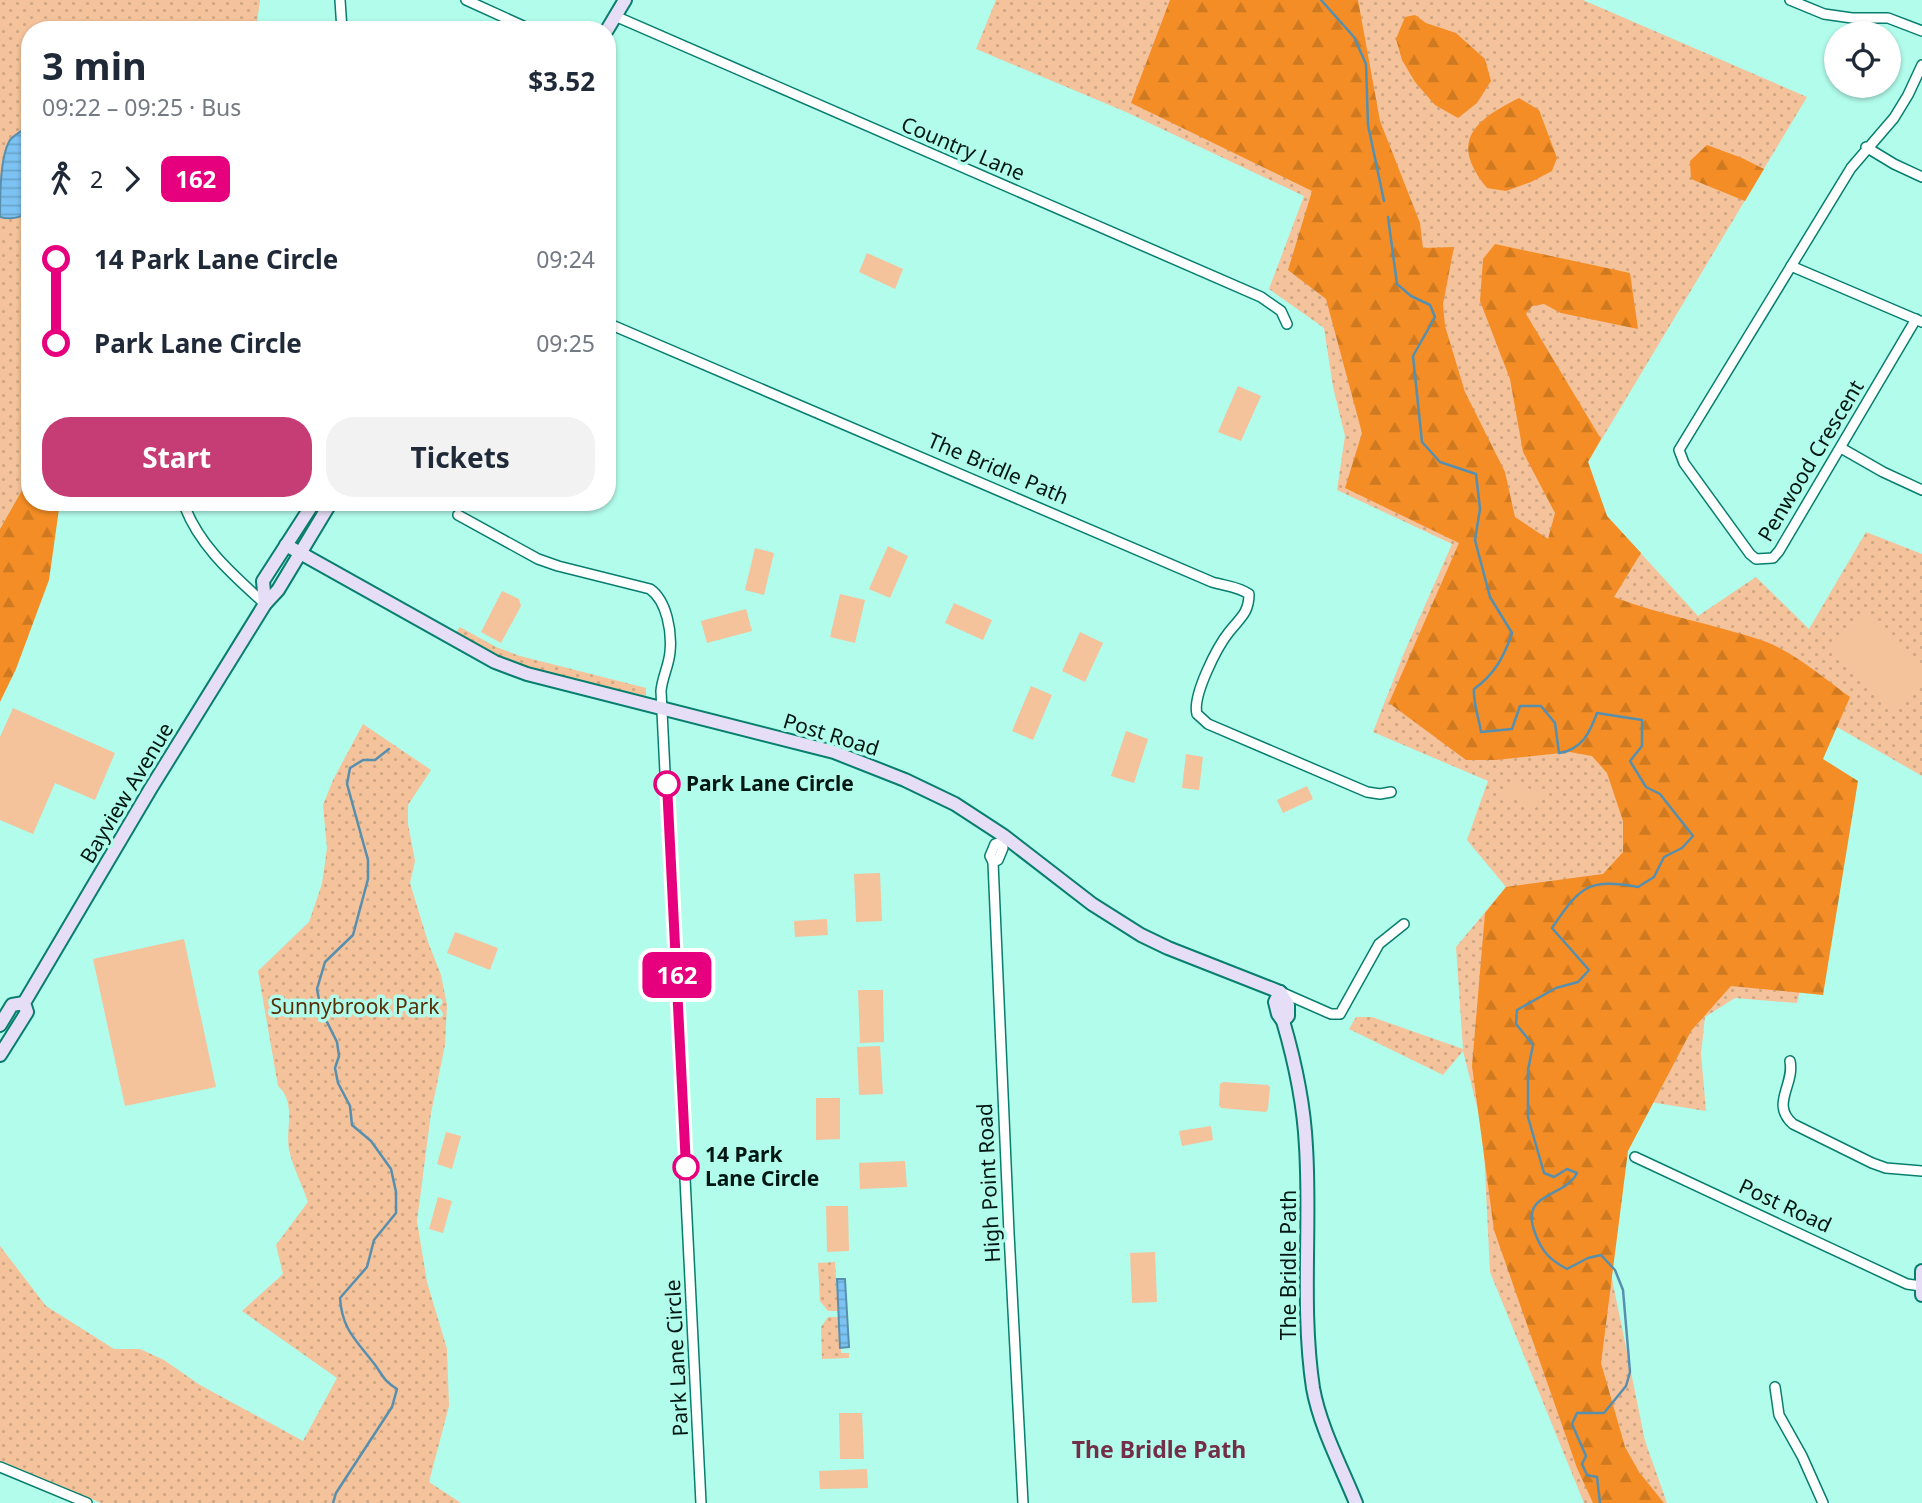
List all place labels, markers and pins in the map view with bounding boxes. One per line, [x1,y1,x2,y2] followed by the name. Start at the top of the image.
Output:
[686,769,854,797] place label: Park Lane Circle
[654,771,680,797] marker: Park Lane Circle
[705,1140,819,1192] place label: 14 Park Lane Circle
[673,1154,699,1180] marker: 14 Park Lane Circle

